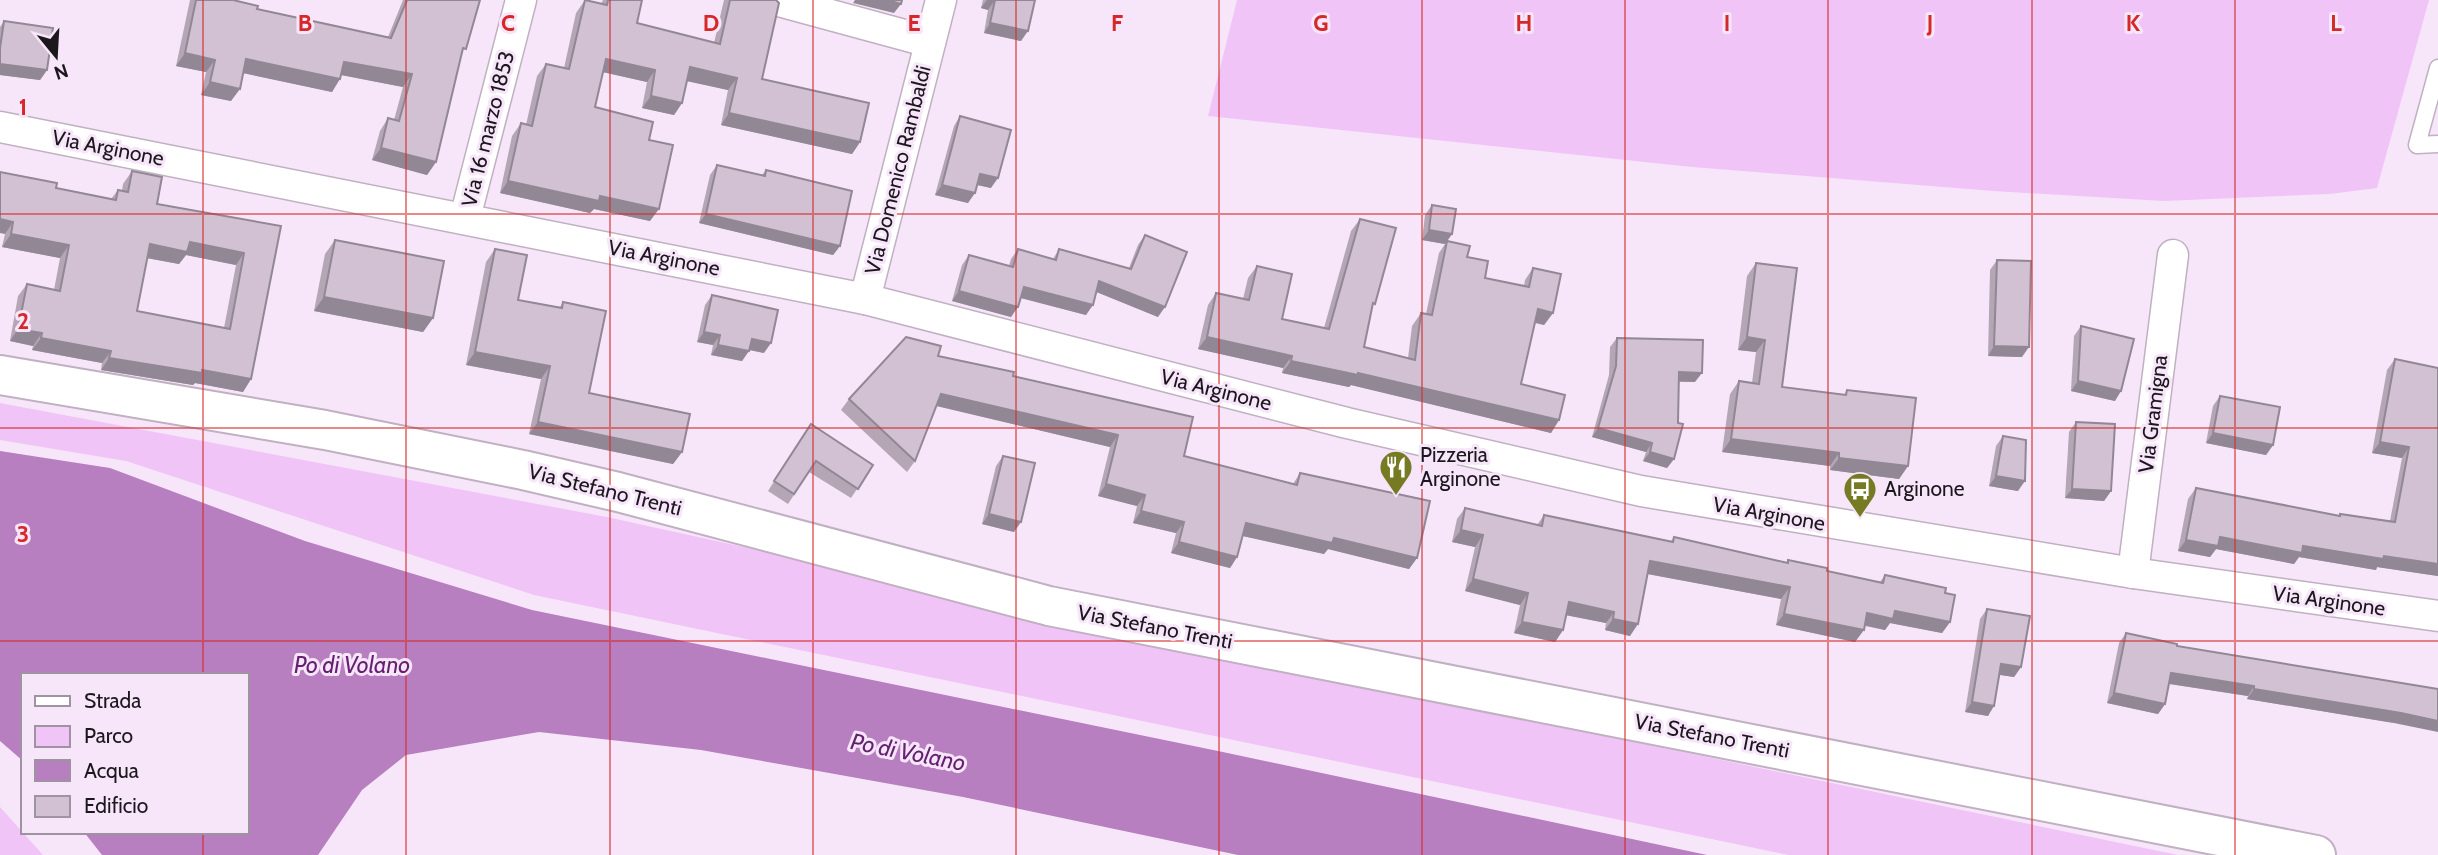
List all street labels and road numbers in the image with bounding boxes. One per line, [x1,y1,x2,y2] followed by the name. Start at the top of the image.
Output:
[456,48,519,209] street label: Via 16 marzo 1853
[859,63,936,277] street label: Via Domenico Rambaldi
[50,124,166,171] street label: Via Arginone
[606,234,722,281] street label: Via Arginone
[2133,354,2172,474] street label: Via Gramigna
[1158,364,1274,415] street label: Via Arginone
[526,458,684,521] street label: Via Stefano Trenti
[1711,491,1827,536] street label: Via Arginone
[2271,580,2387,621] street label: Via Arginone
[1076,599,1235,654] street label: Via Stefano Trenti
[1633,708,1792,763] street label: Via Stefano Trenti

